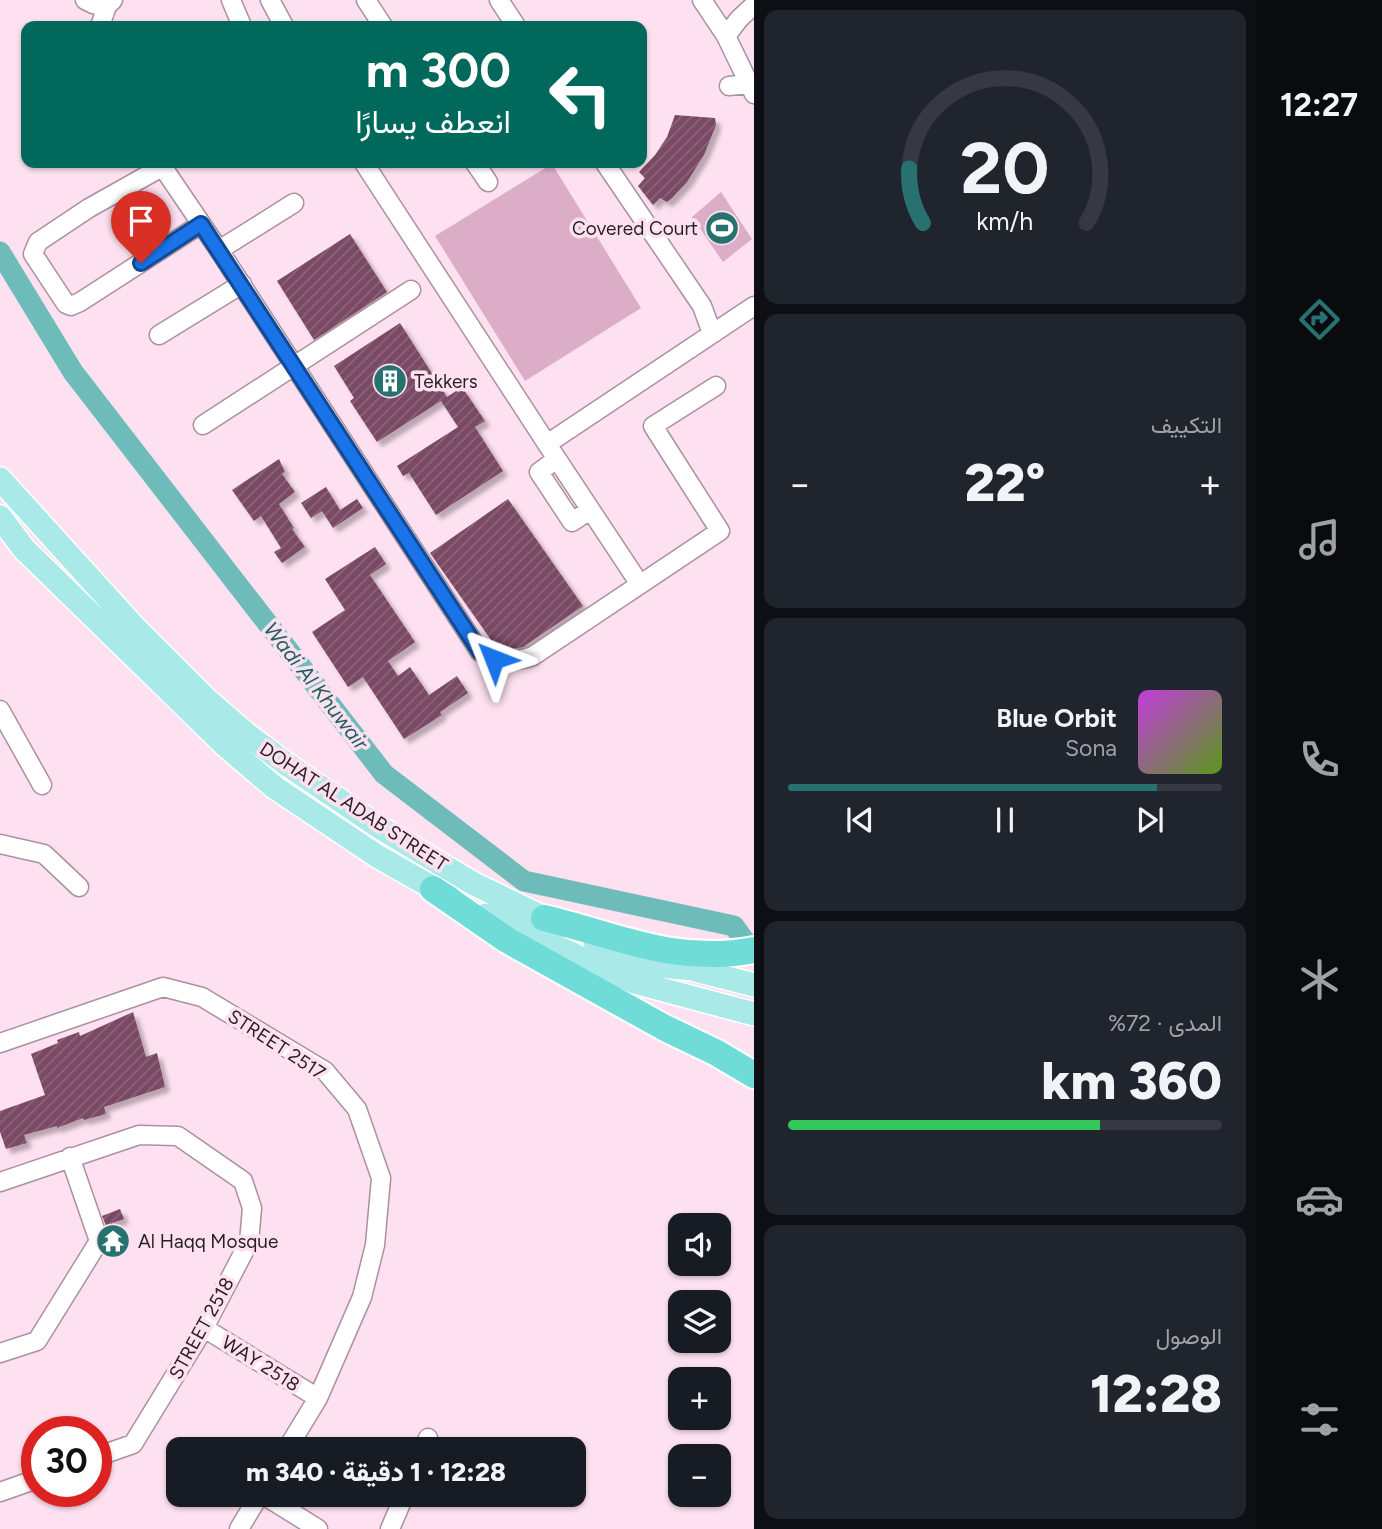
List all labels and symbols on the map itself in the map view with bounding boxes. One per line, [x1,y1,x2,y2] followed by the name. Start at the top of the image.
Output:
[111,191,171,263] pin
[703,209,741,247] sports icon: Covered Court
[572,217,698,240] place label: Covered Court
[371,362,409,400] building icon: Tekkers
[414,370,478,393] place label: Tekkers
[259,617,375,755] water label: Wadi Al Khuwair
[457,622,531,696] position arrow
[255,737,452,876] street label: DOHAT AL ADAB STREET
[224,1004,330,1084] street label: STREET 2517
[94,1222,132,1260] temple icon: Al Haqq Mosque
[138,1230,278,1253] place label: Al Haqq Mosque
[164,1273,239,1383] street label: STREET 2518
[218,1330,304,1396] street label: WAY 2518
[21,1416,112,1507] speed limit sign: 30

